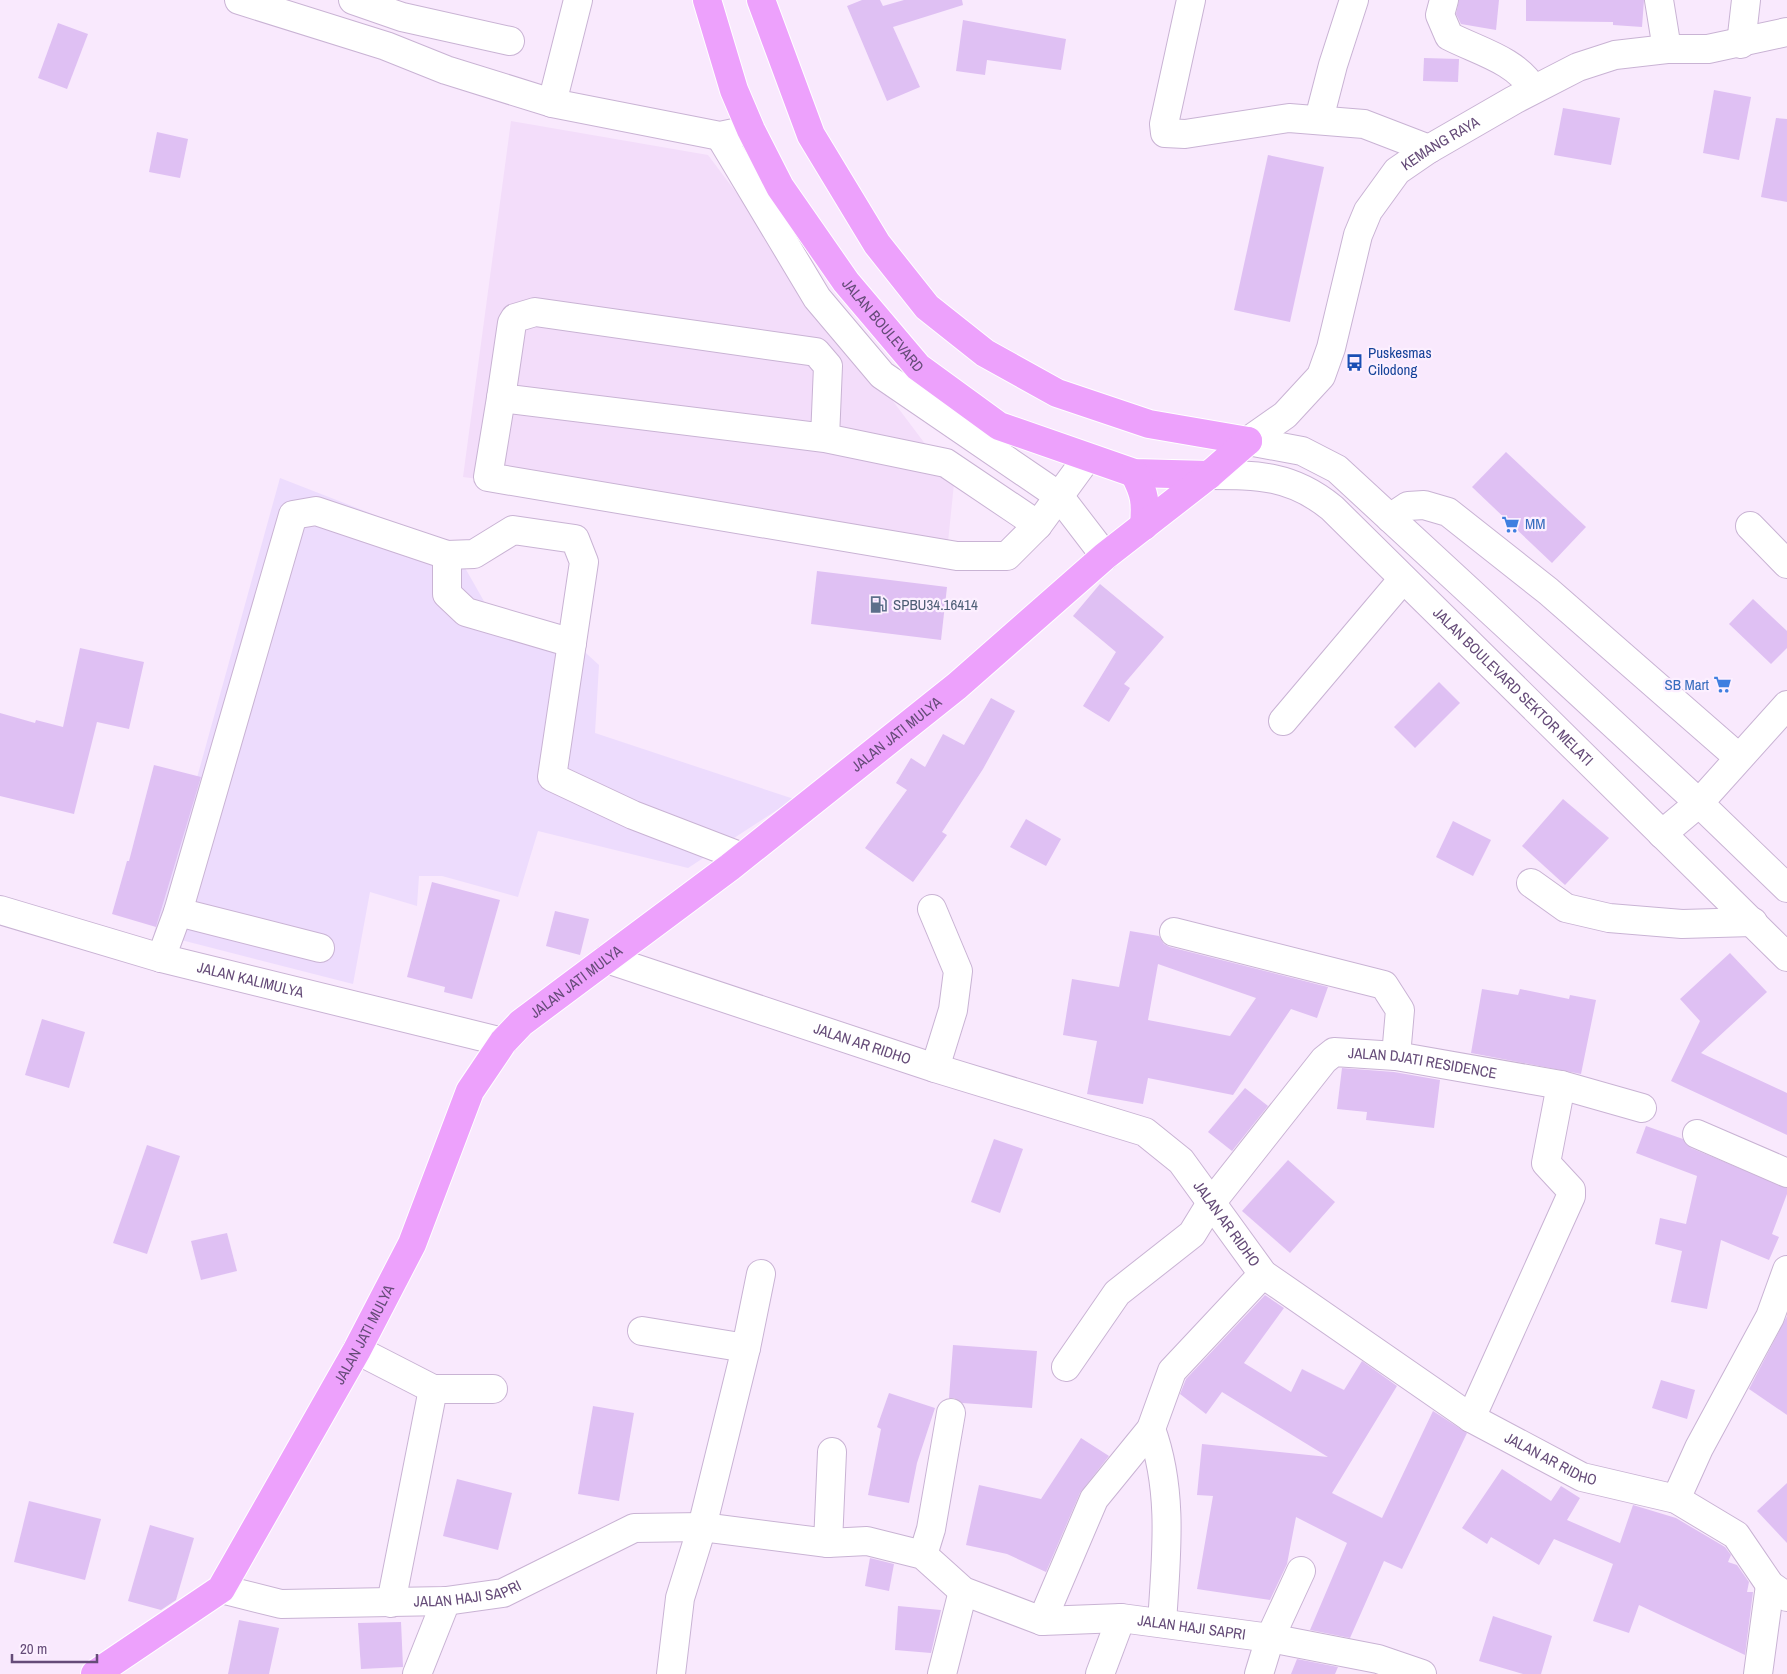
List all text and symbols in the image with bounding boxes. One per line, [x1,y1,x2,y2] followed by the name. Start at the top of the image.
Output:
[1397,111,1484,175] street label: KEMANG RAYA
[837,274,929,377] street label: JALAN BOULEVARD
[1368,342,1432,380] place label: Puskesmas Cilodong
[1344,352,1364,372] bus stop icon: Puskesmas Cilodong
[1525,513,1546,534] place label: MM
[1501,514,1521,534] supermarket icon: MM
[893,594,978,615] place label: SPBU34.16414
[869,595,889,615] fuel station icon: SPBU34.16414
[1429,602,1598,770] street label: JALAN BOULEVARD SEKTOR MELATI
[1665,674,1710,695] place label: SB Mart
[1713,675,1733,695] supermarket icon: SB Mart
[847,691,946,776] street label: JALAN JATI MULYA
[525,940,627,1023] street label: JALAN JATI MULYA
[195,956,307,1003] street label: JALAN KALIMULYA
[811,1017,914,1069] street label: JALAN AR RIDHO
[1347,1042,1499,1084] street label: JALAN DJATI RESIDENCE
[1189,1176,1265,1271] street label: JALAN AR RIDHO
[329,1280,399,1388] street label: JALAN JATI MULYA
[1501,1427,1599,1490] street label: JALAN AR RIDHO
[414,1575,524,1612] street label: JALAN HAJI SAPRI
[1136,1609,1247,1645] street label: JALAN HAJI SAPRI
[12,1632,98,1664] scale bar
[20,1638,47,1659] text: 20 m

